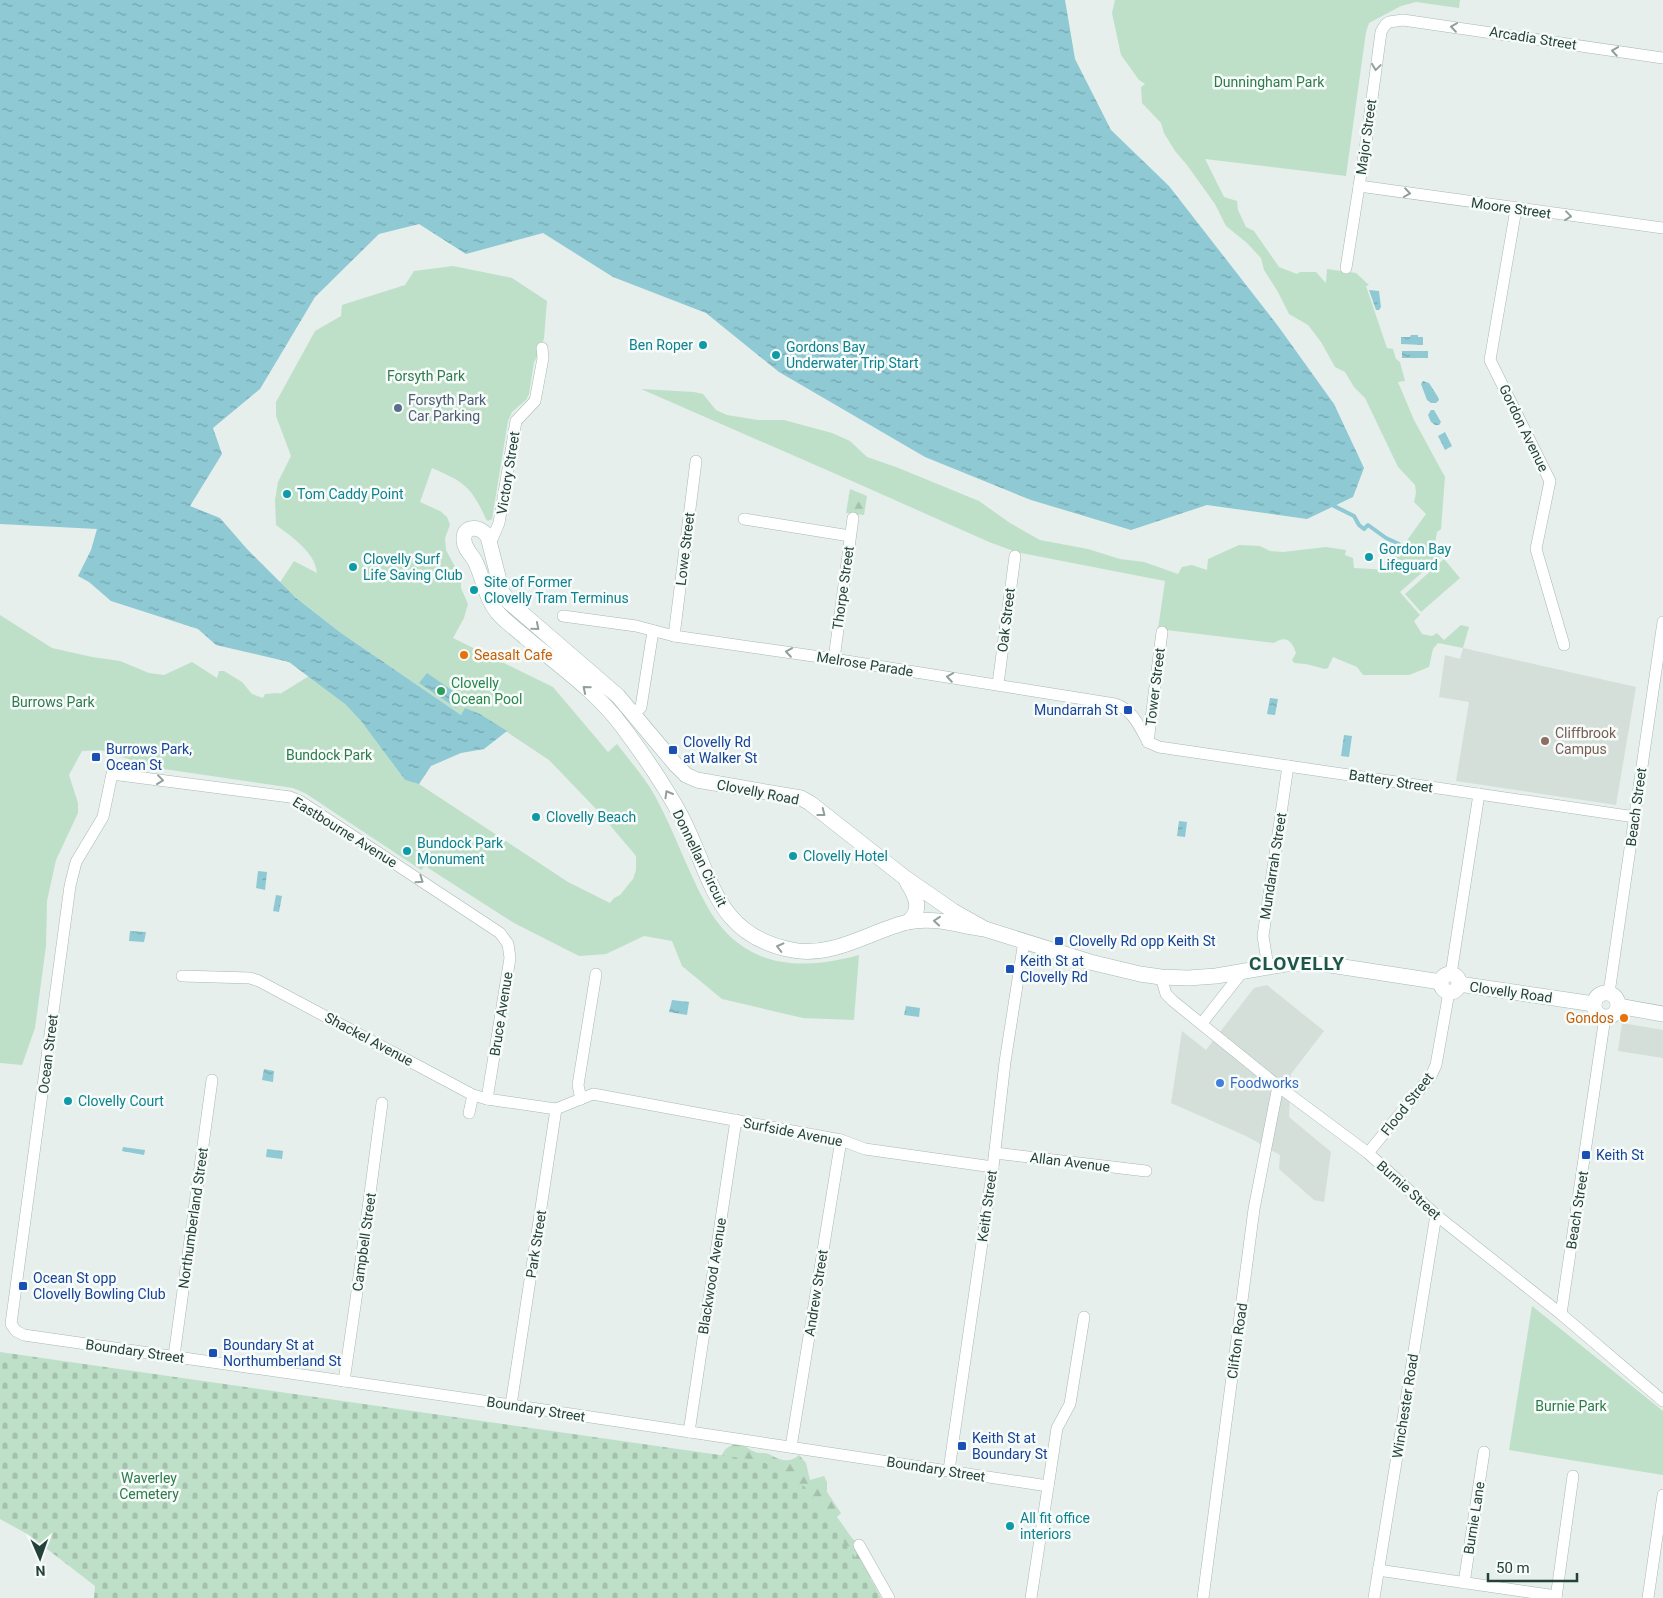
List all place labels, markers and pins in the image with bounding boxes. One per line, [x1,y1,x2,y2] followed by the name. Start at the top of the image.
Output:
[629,337,693,353] place label: Ben Roper
[697,339,709,351] marker: Ben Roper
[786,339,919,371] place label: Gordons Bay Underwater Trip Start
[770,349,782,361] marker: Gordons Bay Underwater Trip Start
[408,392,487,424] place label: Forsyth Park Car Parking
[392,402,404,414] marker: Forsyth Park Car Parking
[297,486,404,502] place label: Tom Caddy Point
[281,488,293,500] marker: Tom Caddy Point
[1379,541,1451,573] place label: Gordon Bay Lifeguard
[363,551,463,583] place label: Clovelly Surf Life Saving Club
[1363,551,1375,563] marker: Gordon Bay Lifeguard
[347,561,359,573] marker: Clovelly Surf Life Saving Club
[484,574,629,606] place label: Site of Former Clovelly Tram Terminus
[468,584,480,596] marker: Site of Former Clovelly Tram Terminus
[474,647,553,663] place label: Seasalt Cafe
[458,649,470,661] marker: Seasalt Cafe
[451,675,522,707] place label: Clovelly Ocean Pool
[435,685,447,697] marker: Clovelly Ocean Pool
[1034,702,1118,718] place label: Mundarrah St
[1122,704,1134,716] marker: Mundarrah St
[1555,725,1617,757] place label: Cliffbrook Campus
[683,734,758,766] place label: Clovelly Rd at Walker St
[1539,735,1551,747] marker: Cliffbrook Campus
[106,741,192,773] place label: Burrows Park, Ocean St
[667,744,679,756] marker: Clovelly Rd at Walker St
[90,751,102,763] marker: Burrows Park, Ocean St
[546,809,636,825] place label: Clovelly Beach
[530,811,542,823] marker: Clovelly Beach
[417,835,504,867] place label: Bundock Park Monument
[401,845,413,857] marker: Bundock Park Monument
[803,848,888,864] place label: Clovelly Hotel
[787,850,799,862] marker: Clovelly Hotel
[1069,933,1216,949] place label: Clovelly Rd opp Keith St
[1053,935,1065,947] marker: Clovelly Rd opp Keith St
[1020,953,1088,985] place label: Keith St at Clovelly Rd
[1004,963,1016,975] marker: Keith St at Clovelly Rd
[1566,1010,1614,1026] place label: Gondos
[1618,1012,1630,1024] marker: Gondos
[1230,1075,1299,1091] place label: Foodworks
[1214,1077,1226,1089] marker: Foodworks
[78,1093,164,1109] place label: Clovelly Court
[62,1095,74,1107] marker: Clovelly Court
[1596,1147,1645,1163] place label: Keith St
[1580,1149,1592,1161] marker: Keith St
[33,1270,166,1302] place label: Ocean St opp Clovelly Bowling Club
[17,1280,29,1292] marker: Ocean St opp Clovelly Bowling Club
[223,1337,342,1369] place label: Boundary St at Northumberland St
[207,1347,219,1359] marker: Boundary St at Northumberland St
[972,1430,1048,1462] place label: Keith St at Boundary St
[956,1440,968,1452] marker: Keith St at Boundary St
[1020,1510,1090,1542] place label: All fit office interiors
[1004,1520,1016,1532] marker: All fit office interiors

